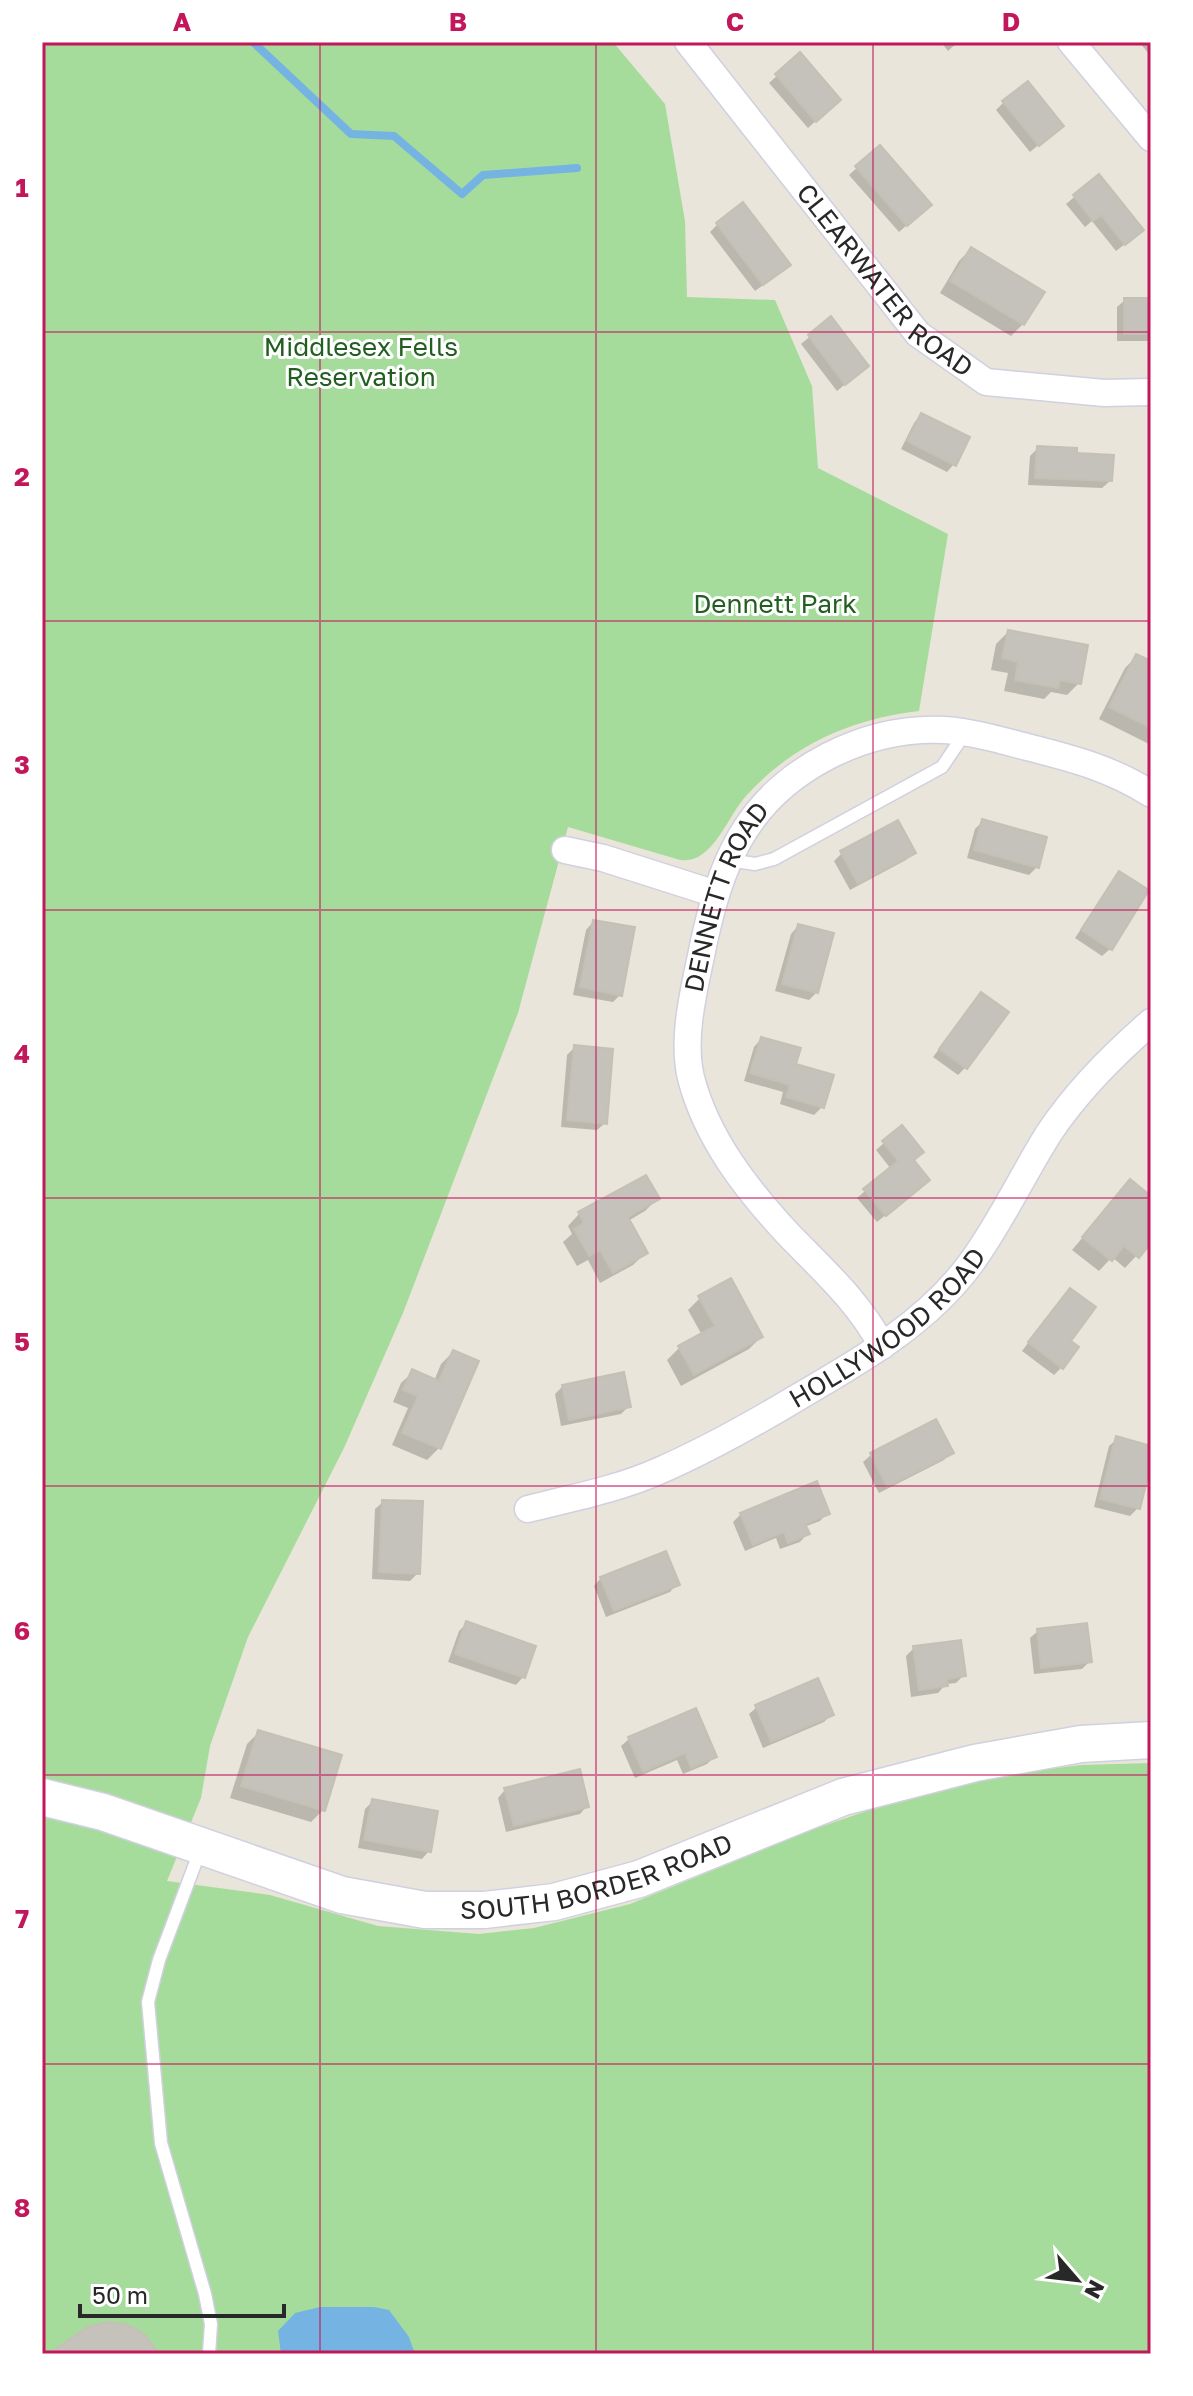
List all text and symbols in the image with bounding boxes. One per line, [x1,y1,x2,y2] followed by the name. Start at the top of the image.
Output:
[173,6,192,37] text: A
[449,6,467,37] text: B
[726,6,744,37] text: C
[1002,6,1020,37] text: D
[15,172,29,203] text: 1
[791,177,979,383] street label: CLEARWATER ROAD
[264,331,458,392] park label: Middlesex Fells Reservation
[14,461,30,492] text: 2
[693,588,857,619] park label: Dennett Park
[14,749,30,780] text: 3
[678,795,775,995] street label: DENNETT ROAD
[14,1038,30,1069] text: 4
[784,1242,992,1414] street label: HOLLYWOOD ROAD
[14,1326,30,1357] text: 5
[14,1615,30,1646] text: 6
[460,1827,737,1926] street label: SOUTH BORDER ROAD
[15,1903,29,1934] text: 7
[14,2192,30,2223] text: 8
[1037,2240,1117,2320] north arrow
[80,2268,284,2318] scale bar
[1079,2276,1111,2303] text: N
[92,2280,148,2309] text: 50 m

